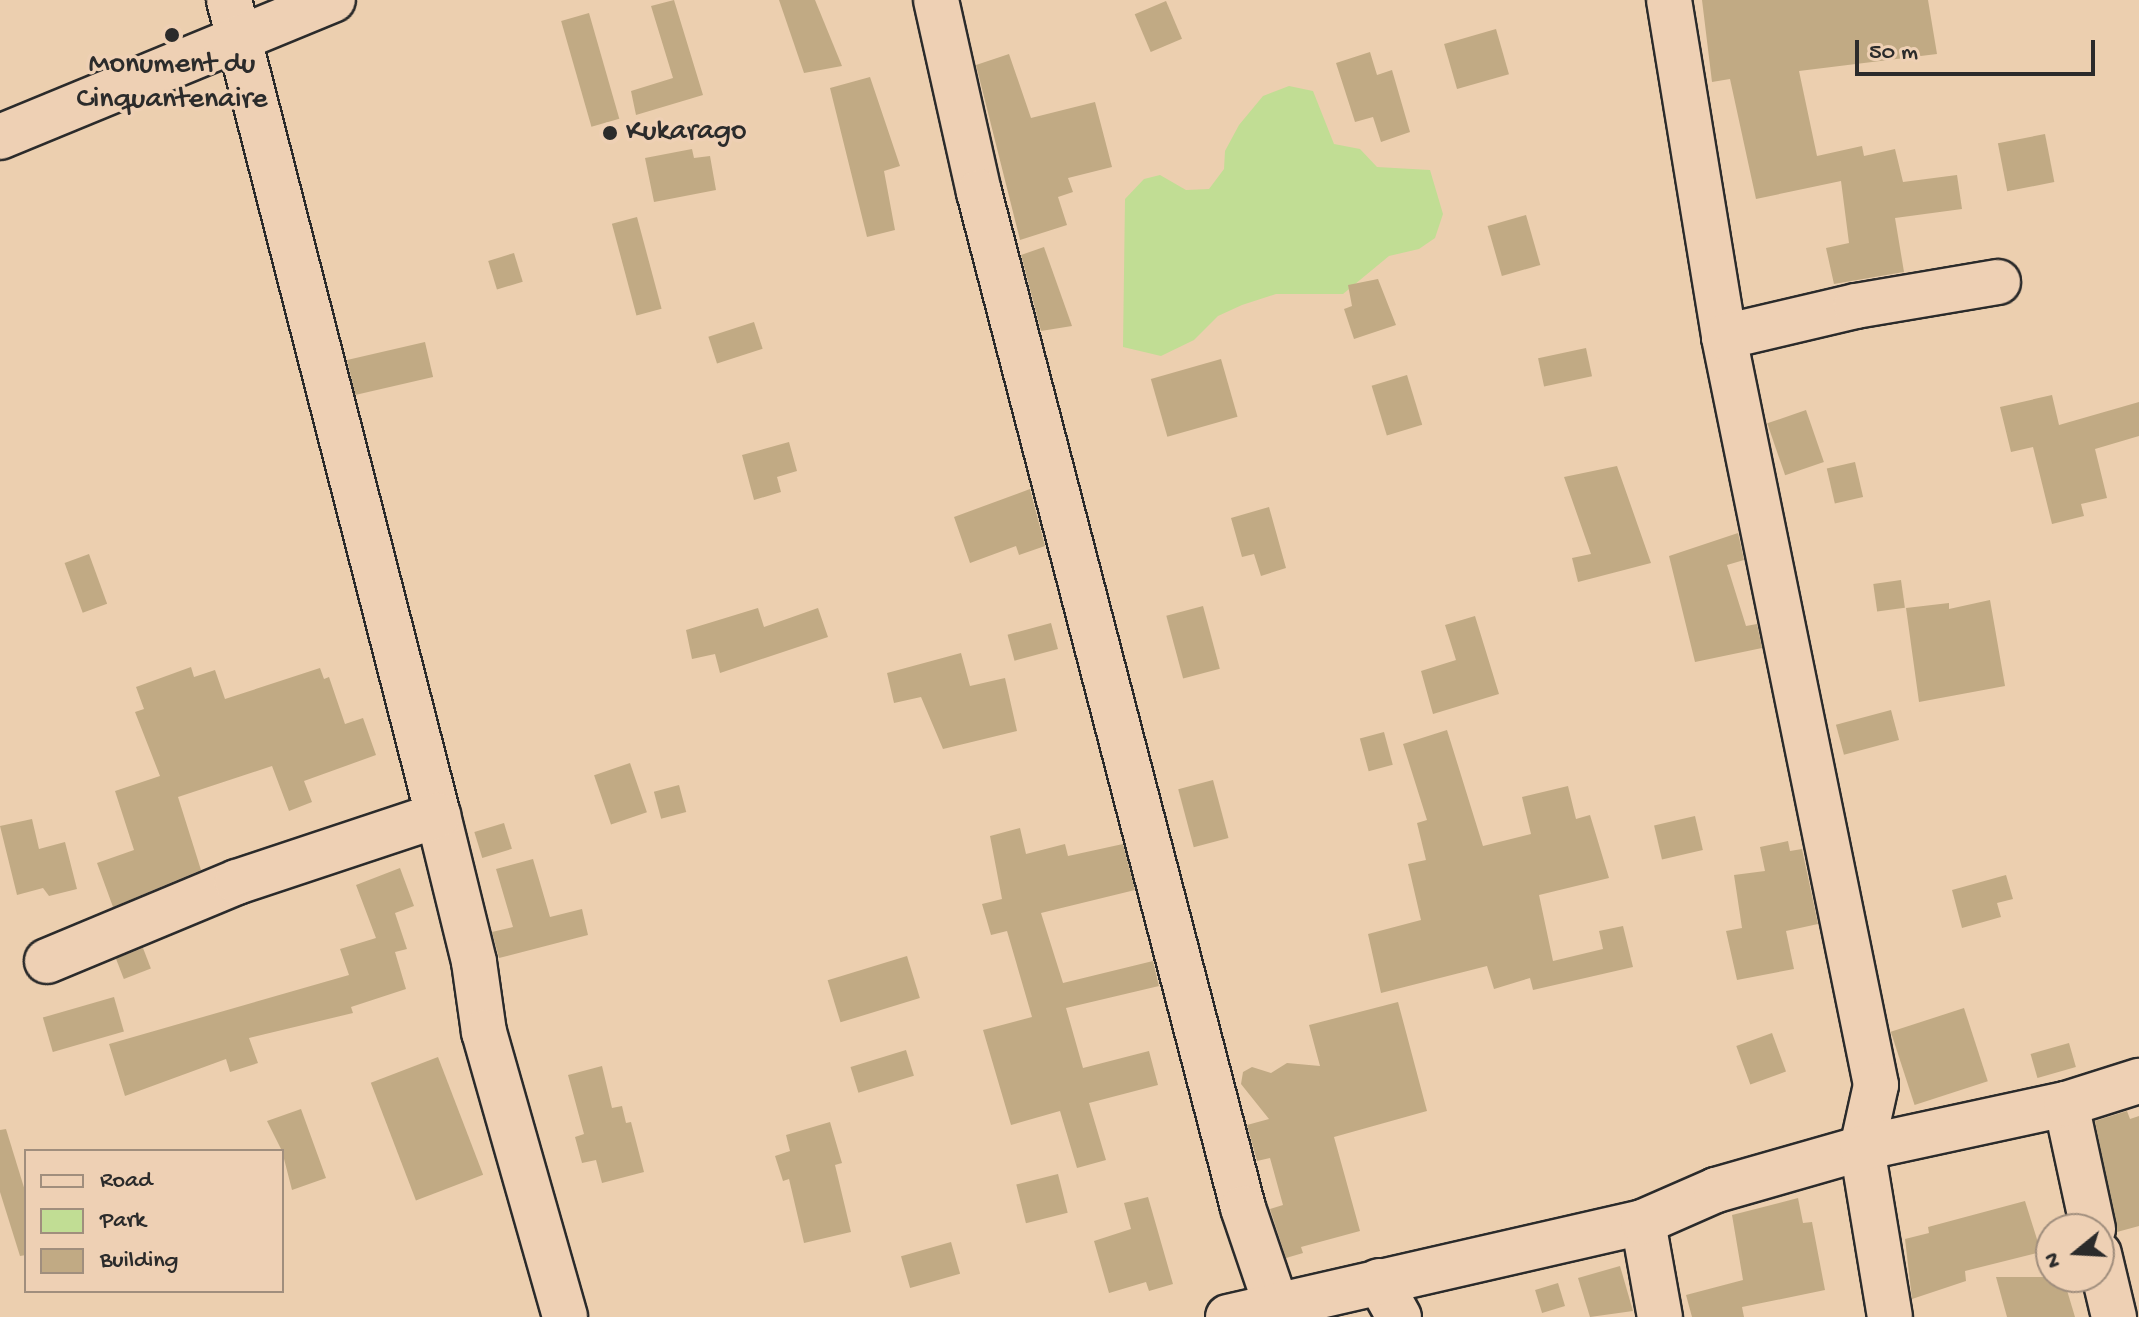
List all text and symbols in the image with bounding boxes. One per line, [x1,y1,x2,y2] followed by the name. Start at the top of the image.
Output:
[1859,24,2099,74] scale bar
[163,26,181,44] marker: Monument du Cinquantenaire
[1869,39,1918,68] text: 50 m
[76,48,268,118] place label: Monument du Cinquantenaire
[626,115,747,151] place label: Kukarago
[601,124,619,142] marker: Kukarago
[24,1149,284,1293] legend
[100,1167,152,1196] text: Road
[100,1207,146,1236] text: Park
[2035,1213,2115,1293] north arrow
[100,1247,178,1276] text: Building
[2039,1249,2069,1271] text: N

